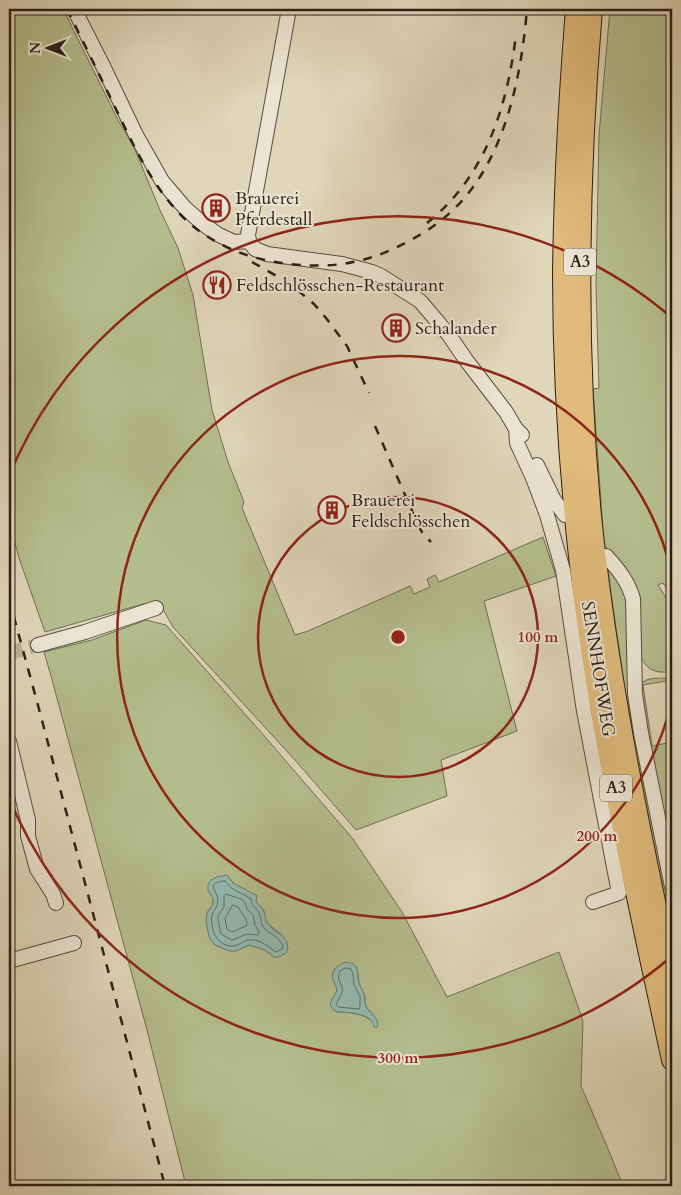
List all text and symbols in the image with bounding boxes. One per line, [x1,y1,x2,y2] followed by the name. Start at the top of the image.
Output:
[22,22,72,72] north arrow
[26,42,45,54] text: N
[235,186,313,232] place label: Brauerei Pferdestall
[201,193,231,223] building icon: Brauerei Pferdestall
[564,248,596,276] road number: A3
[202,270,232,300] restaurant icon: Feldschlösschen-Restaurant
[236,273,444,298] place label: Feldschlösschen-Restaurant
[381,313,411,343] building icon: Schalander
[415,316,497,341] place label: Schalander
[351,488,471,534] place label: Brauerei Feldschlösschen
[317,495,347,525] building icon: Brauerei Feldschlösschen
[575,599,621,739] street label: SENNHOFWEG
[518,627,559,647] text: 100 m
[389,628,407,646] centre of rings
[600,774,632,801] road number: A3
[577,826,618,846] text: 200 m
[378,1048,419,1068] text: 300 m

